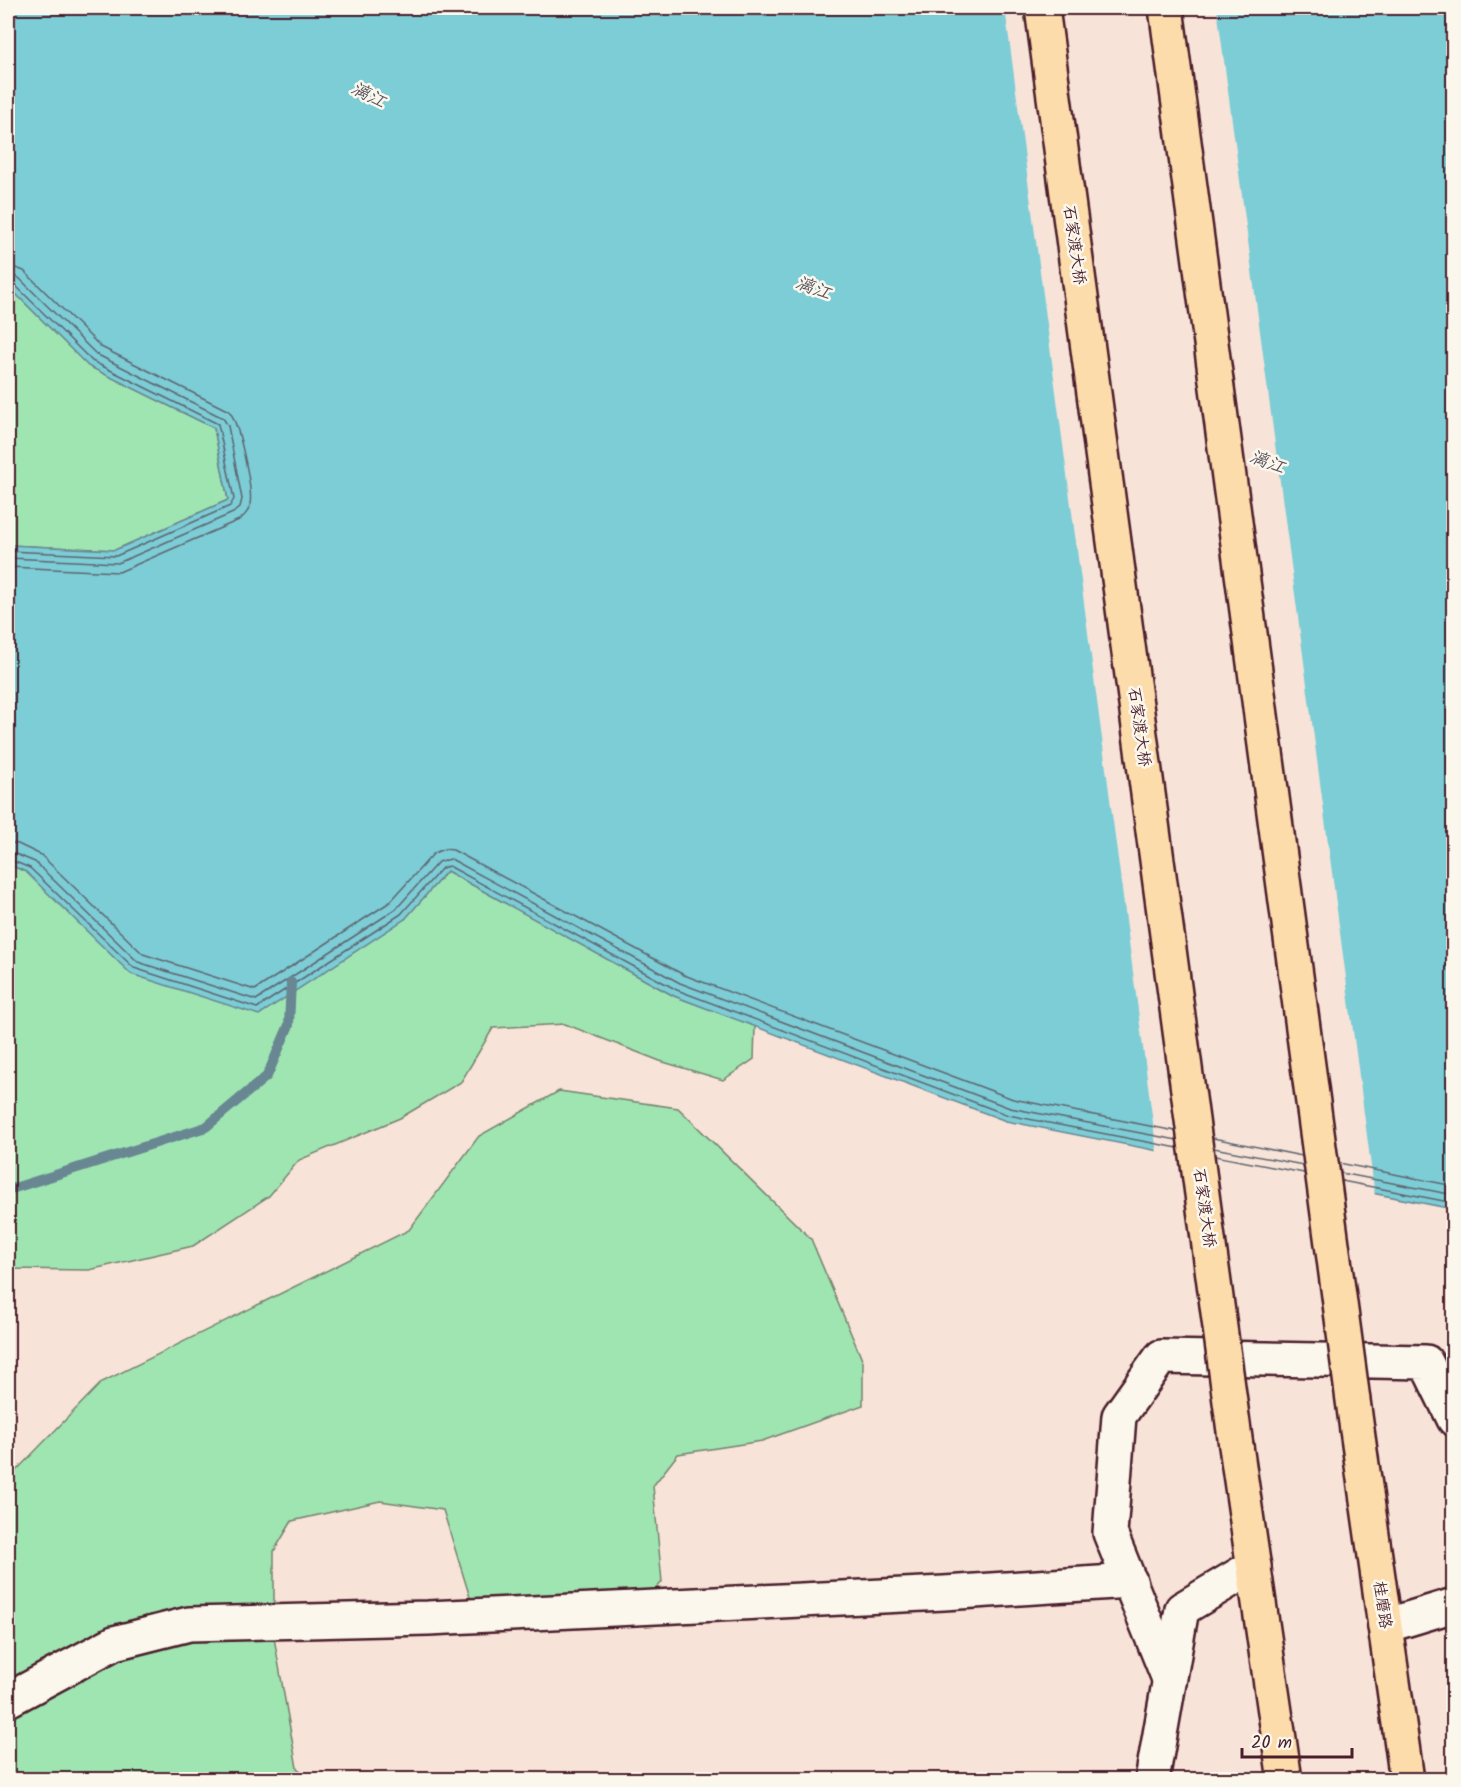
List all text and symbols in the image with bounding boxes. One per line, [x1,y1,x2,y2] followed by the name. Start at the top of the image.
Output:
[345,75,392,118] water label: 漓江
[1056,204,1092,286] street label: 石家渡大桥
[791,269,836,309] water label: 漓江
[1245,443,1290,483] water label: 漓江
[1121,686,1157,768] street label: 石家渡大桥
[1186,1167,1222,1249] street label: 石家渡大桥
[1366,1579,1398,1631] street label: 桂磨路
[1242,1721,1352,1759] scale bar
[1251,1729,1292,1758] text: 20 m

